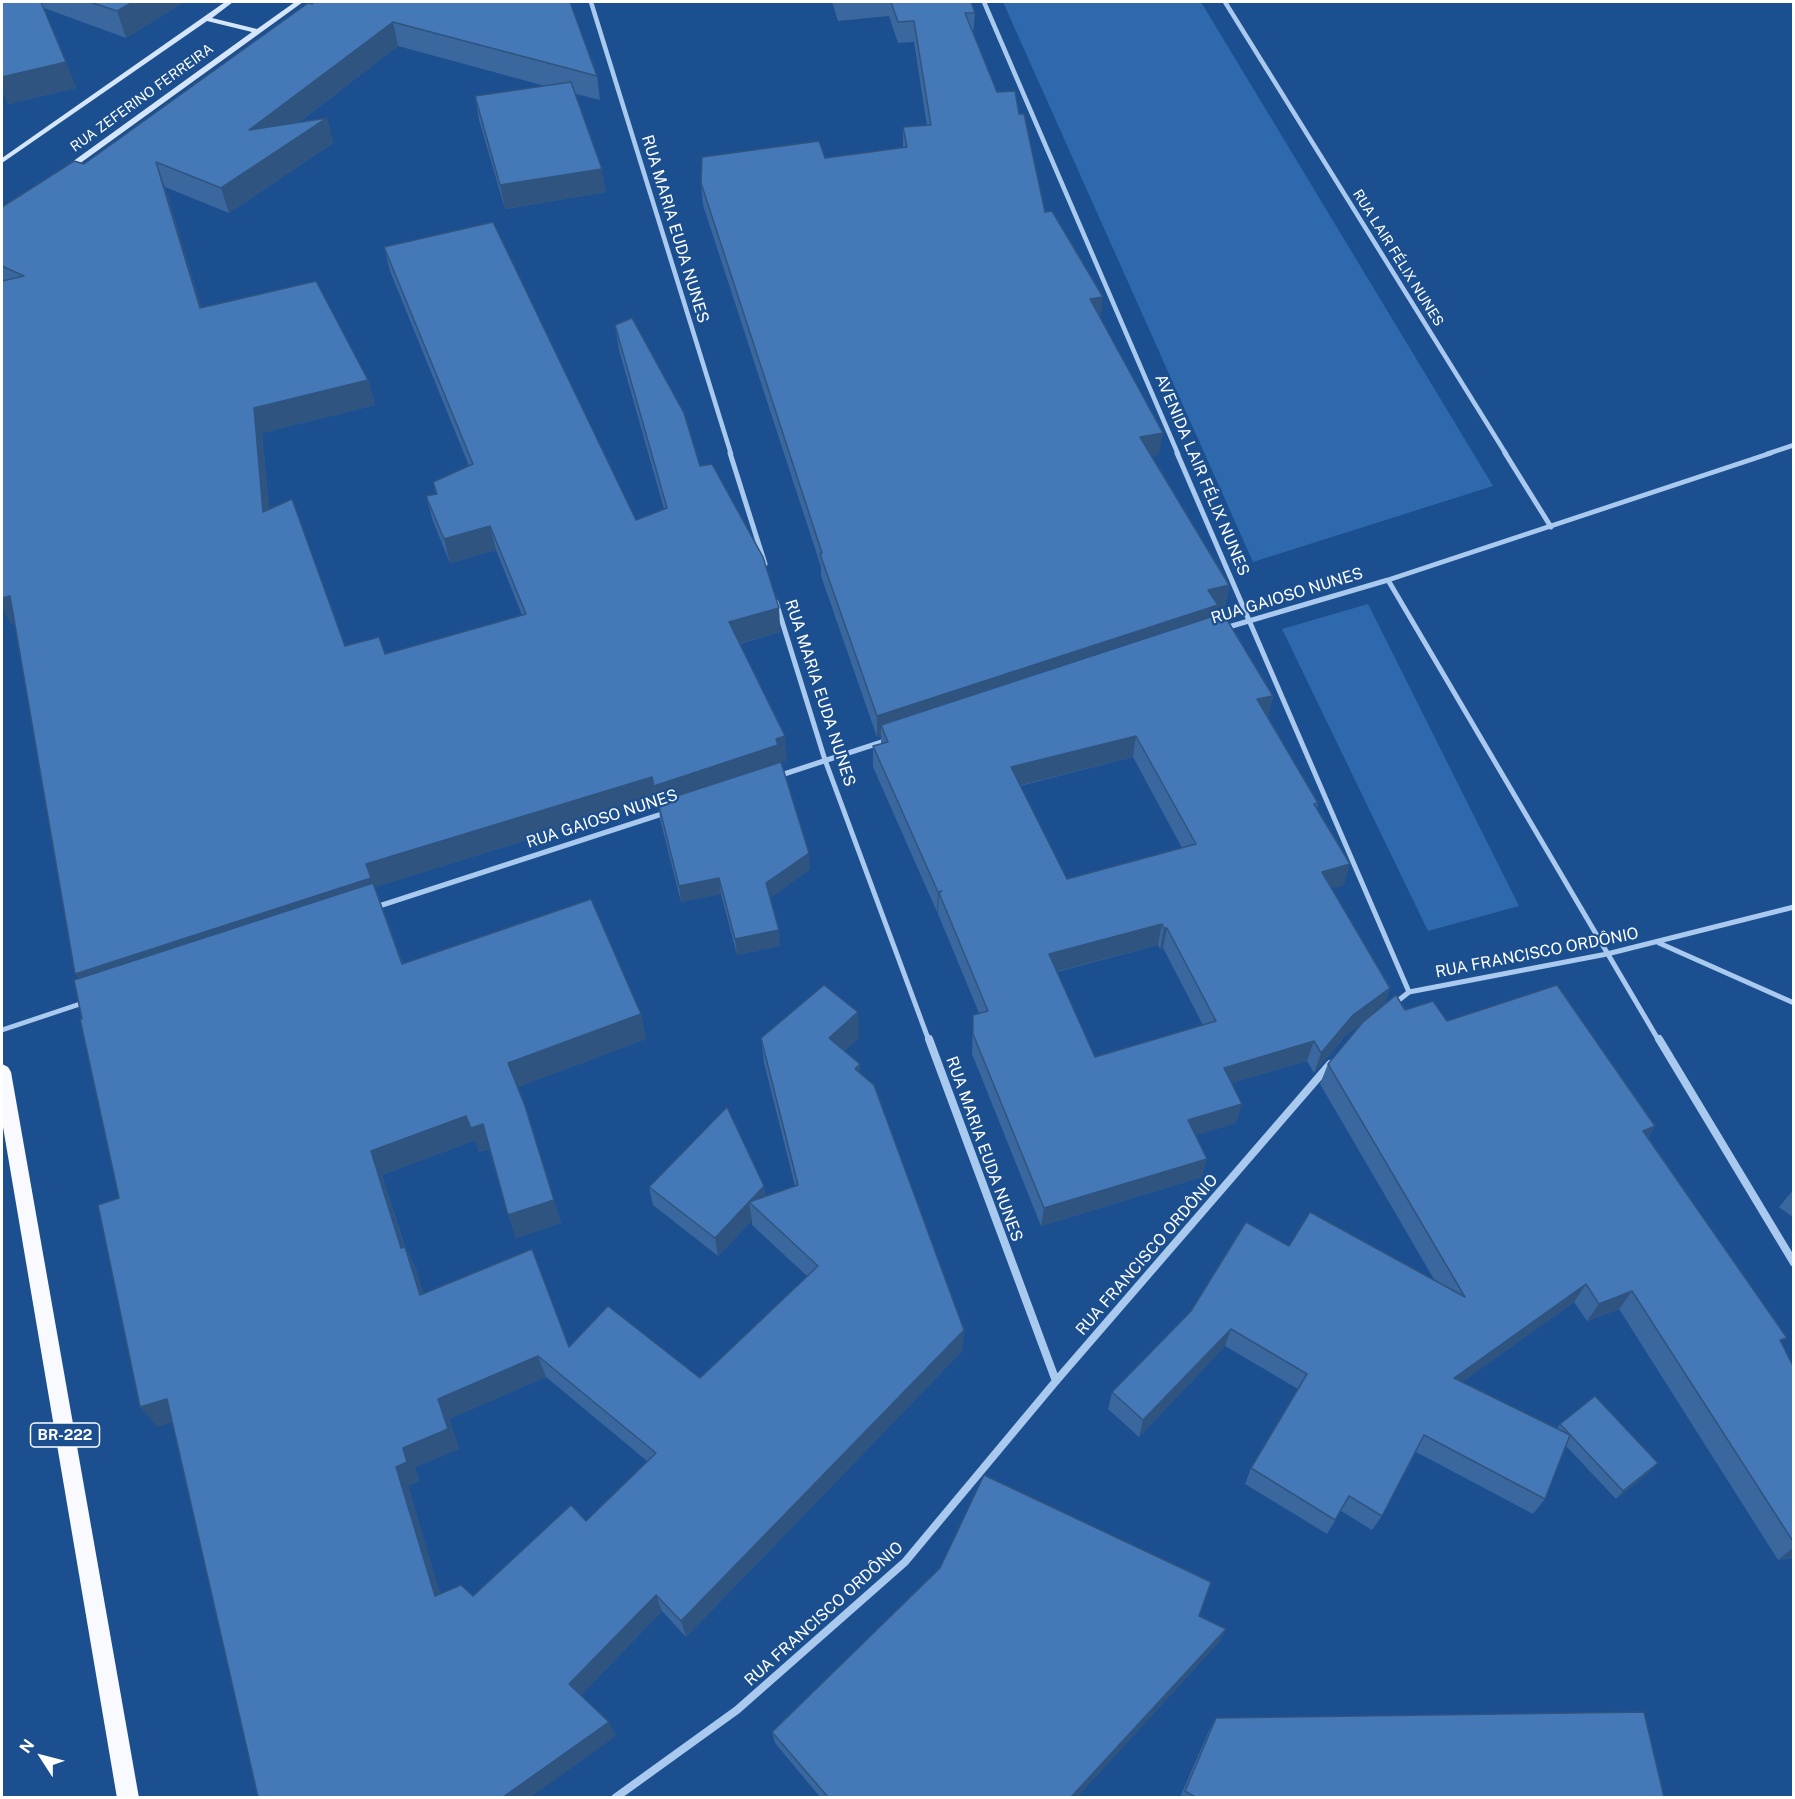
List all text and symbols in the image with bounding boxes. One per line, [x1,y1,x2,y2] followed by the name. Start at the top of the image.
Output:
[67,40,217,156] street label: RUA ZEFERINO FERREIRA
[637,133,713,325] street label: RUA MARIA EUDA NUNES
[1349,187,1447,329] street label: RUA LAIR FÉLIX NUNES
[1151,371,1253,579] street label: AVENIDA LAIR FÉLIX NUNES
[1209,564,1365,628] street label: RUA GAIOSO NUNES
[781,597,859,789] street label: RUA MARIA EUDA NUNES
[524,785,680,853] street label: RUA GAIOSO NUNES
[1434,924,1640,982] street label: RUA FRANCISCO ORDÔNIO
[942,1054,1026,1244] street label: RUA MARIA EUDA NUNES
[1072,1171,1222,1339] street label: RUA FRANCISCO ORDÔNIO
[31,1423,100,1447] road number: BR-222
[741,1538,907,1690] street label: RUA FRANCISCO ORDÔNIO
[12,1727,72,1787] north arrow
[16,1735,38,1757] text: N

